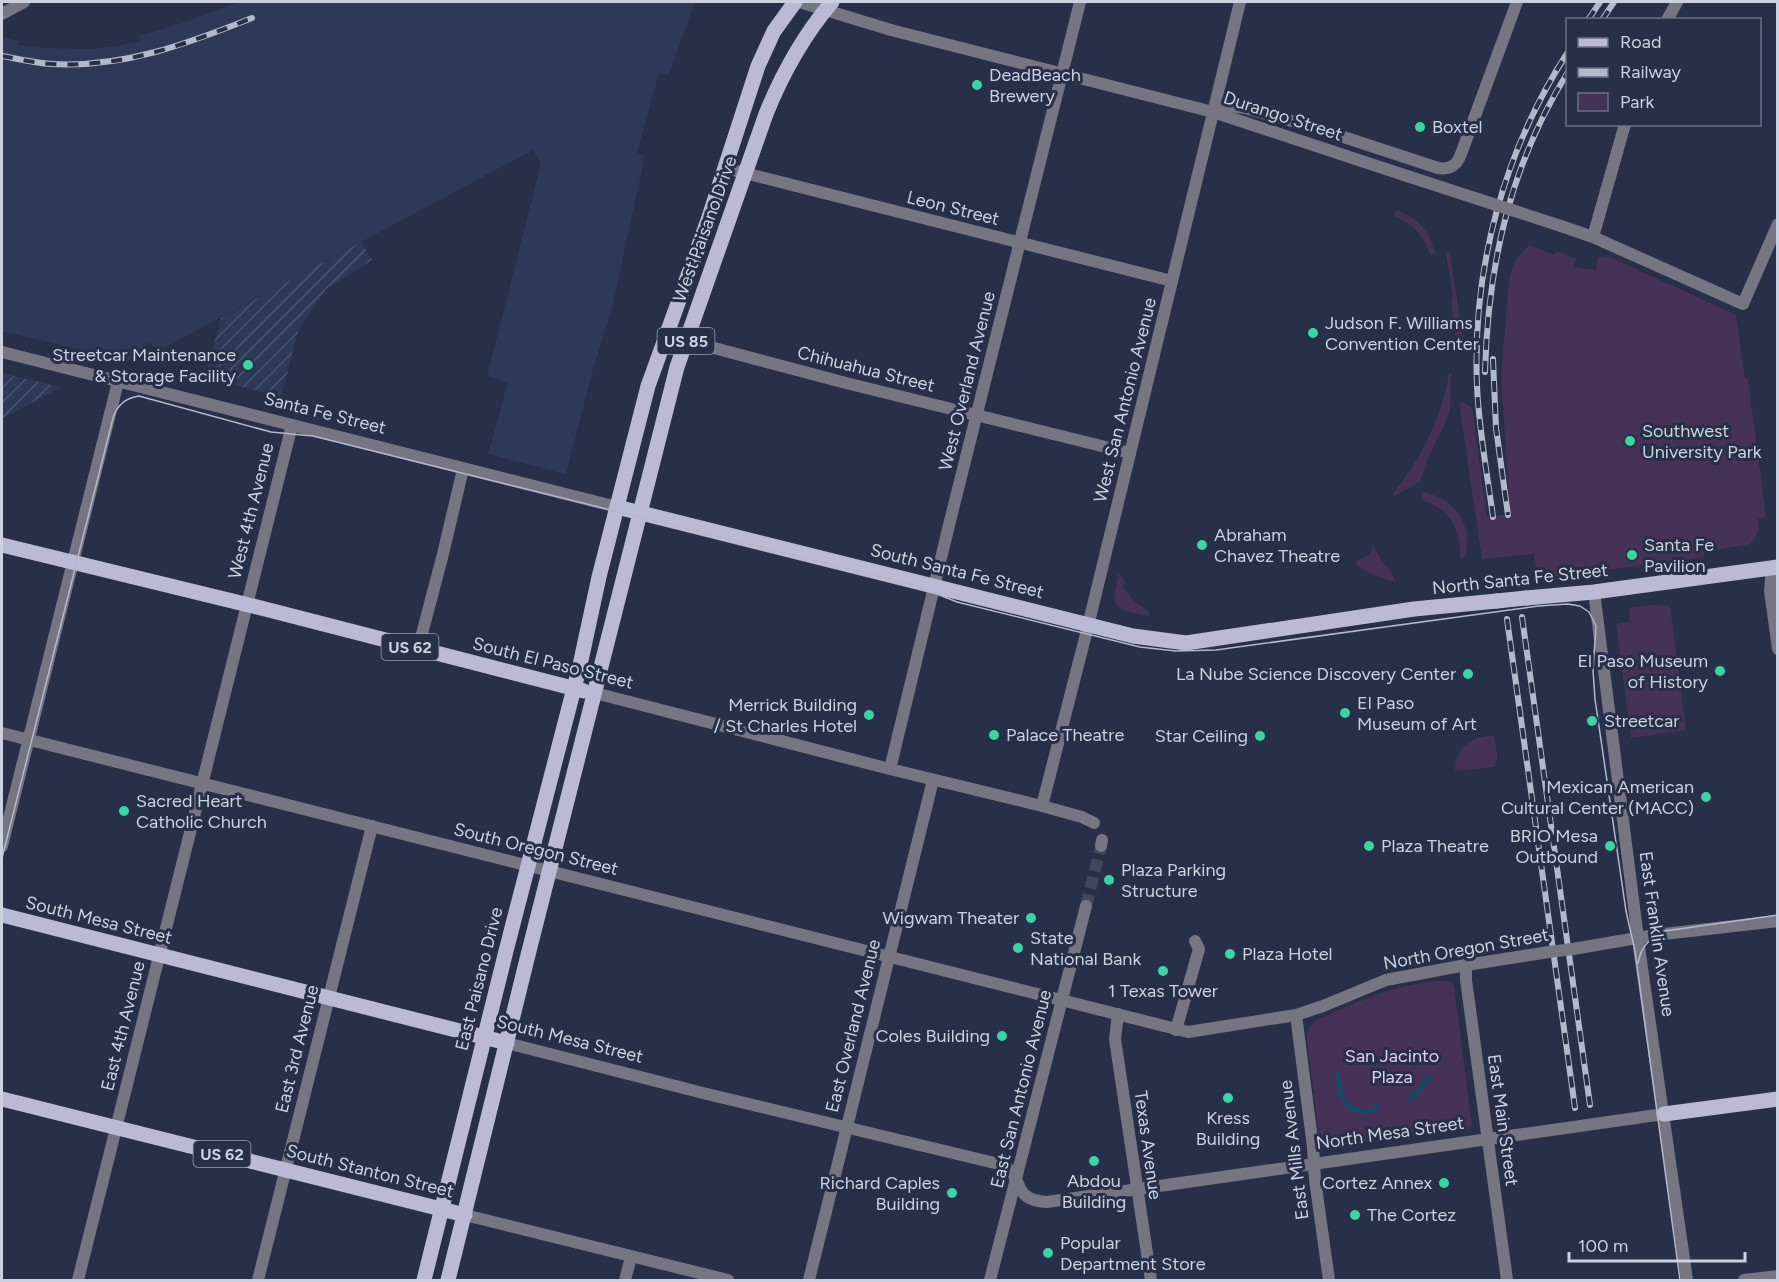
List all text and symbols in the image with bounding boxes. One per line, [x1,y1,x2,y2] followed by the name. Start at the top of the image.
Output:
[1566,18,1761,126] legend
[1620,31,1661,53] text: Road
[1620,61,1682,83] text: Railway
[989,64,1081,107] place label: DeadBeach Brewery
[970,78,984,92] marker: DeadBeach Brewery
[1221,86,1345,146] street label: Durango Street
[1620,91,1655,113] text: Park
[1432,116,1482,138] place label: Boxtel
[1413,120,1427,134] marker: Boxtel
[668,153,742,305] street label: West Paisano Drive
[904,186,1002,230] street label: Leon Street
[934,289,1000,473] street label: West Overland Avenue
[1089,295,1161,505] street label: West San Antonio Avenue
[1325,312,1479,355] place label: Judson F. Williams Convention Center
[1306,326,1320,340] marker: Judson F. Williams Convention Center
[658,328,714,354] road number: US 85
[795,341,937,397] street label: Chihuahua Street
[52,344,237,387] place label: Streetcar Maintenance & Storage Facility
[241,358,255,372] marker: Streetcar Maintenance & Storage Facility
[262,387,388,439] street label: Santa Fe Street
[1642,420,1762,463] place label: Southwest University Park
[1623,434,1637,448] marker: Southwest University Park
[223,441,279,581] street label: West 4th Avenue
[1214,524,1340,567] place label: Abraham Chavez Theatre
[1644,534,1714,577] place label: Santa Fe Pavilion
[1195,538,1209,552] marker: Abraham Chavez Theatre
[868,539,1046,603] street label: South Santa Fe Street
[1625,548,1639,562] marker: Santa Fe Pavilion
[1431,559,1609,599] street label: North Santa Fe Street
[470,632,636,694] street label: South El Paso Street
[382,634,438,660] road number: US 62
[1577,650,1709,693] place label: El Paso Museum of History
[1176,663,1456,685] place label: La Nube Science Discovery Center
[1713,664,1727,678] marker: El Paso Museum of History
[1461,667,1475,681] marker: La Nube Science Discovery Center
[1357,692,1477,735] place label: El Paso Museum of Art
[714,694,857,737] place label: Merrick Building / St Charles Hotel
[1338,706,1352,720] marker: El Paso Museum of Art
[862,708,876,722] marker: Merrick Building / St Charles Hotel
[1604,710,1679,732] place label: Streetcar
[1585,714,1599,728] marker: Streetcar
[1006,724,1124,746] place label: Palace Theatre
[1155,725,1248,747] place label: Star Ceiling
[987,728,1001,742] marker: Palace Theatre
[1253,729,1267,743] marker: Star Ceiling
[1501,776,1694,819] place label: Mexican American Cultural Center (MACC)
[136,790,267,833] place label: Sacred Heart Catholic Church
[1699,790,1713,804] marker: Mexican American Cultural Center (MACC)
[117,804,131,818] marker: Sacred Heart Catholic Church
[452,818,621,880] street label: South Oregon Street
[1510,825,1598,868] place label: BRIO Mesa Outbound
[1381,835,1489,857] place label: Plaza Theatre
[1362,839,1376,853] marker: Plaza Theatre
[1603,839,1617,853] marker: BRIO Mesa Outbound
[1635,850,1680,1018] street label: East Franklin Avenue
[1121,859,1226,902] place label: Plaza Parking Structure
[1102,873,1116,887] marker: Plaza Parking Structure
[23,891,175,949] street label: South Mesa Street
[451,905,508,1053] street label: East Paisano Drive
[882,907,1019,929] place label: Wigwam Theater
[1024,911,1038,925] marker: Wigwam Theater
[1382,924,1551,974] street label: North Oregon Street
[1030,927,1141,970] place label: State National Bank
[821,937,885,1115] street label: East Overland Avenue
[1011,941,1025,955] marker: State National Bank
[1242,943,1333,965] place label: Plaza Hotel
[1223,947,1237,961] marker: Plaza Hotel
[96,959,150,1093] street label: East 4th Avenue
[1156,964,1170,978] marker: 1 Texas Tower
[1108,980,1218,1002] place label: 1 Texas Tower
[270,983,324,1115] street label: East 3rd Avenue
[986,987,1056,1190] street label: East San Antonio Avenue
[494,1010,646,1068] street label: South Mesa Street
[875,1025,990,1047] place label: Coles Building
[995,1029,1009,1043] marker: Coles Building
[1345,1045,1439,1088] park label: San Jacinto Plaza
[1483,1053,1523,1188] street label: East Main Street
[1275,1079,1313,1221] street label: East Mills Avenue
[1129,1089,1167,1201] street label: Texas Avenue
[1221,1091,1235,1105] marker: Kress Building
[1196,1107,1260,1150] place label: Kress Building
[1315,1112,1466,1154] street label: North Mesa Street
[284,1140,456,1203] street label: South Stanton Street
[194,1141,250,1167] road number: US 62
[1087,1154,1101,1168] marker: Abdou Building
[1062,1170,1126,1213] place label: Abdou Building
[820,1172,940,1215] place label: Richard Caples Building
[1322,1172,1432,1194] place label: Cortez Annex
[1437,1176,1451,1190] marker: Cortez Annex
[945,1186,959,1200] marker: Richard Caples Building
[1367,1204,1456,1226] place label: The Cortez
[1348,1208,1362,1222] marker: The Cortez
[1569,1225,1744,1263] scale bar
[1060,1232,1206,1275] place label: Popular Department Store
[1578,1235,1628,1257] text: 100 m
[1041,1246,1055,1260] marker: Popular Department Store

